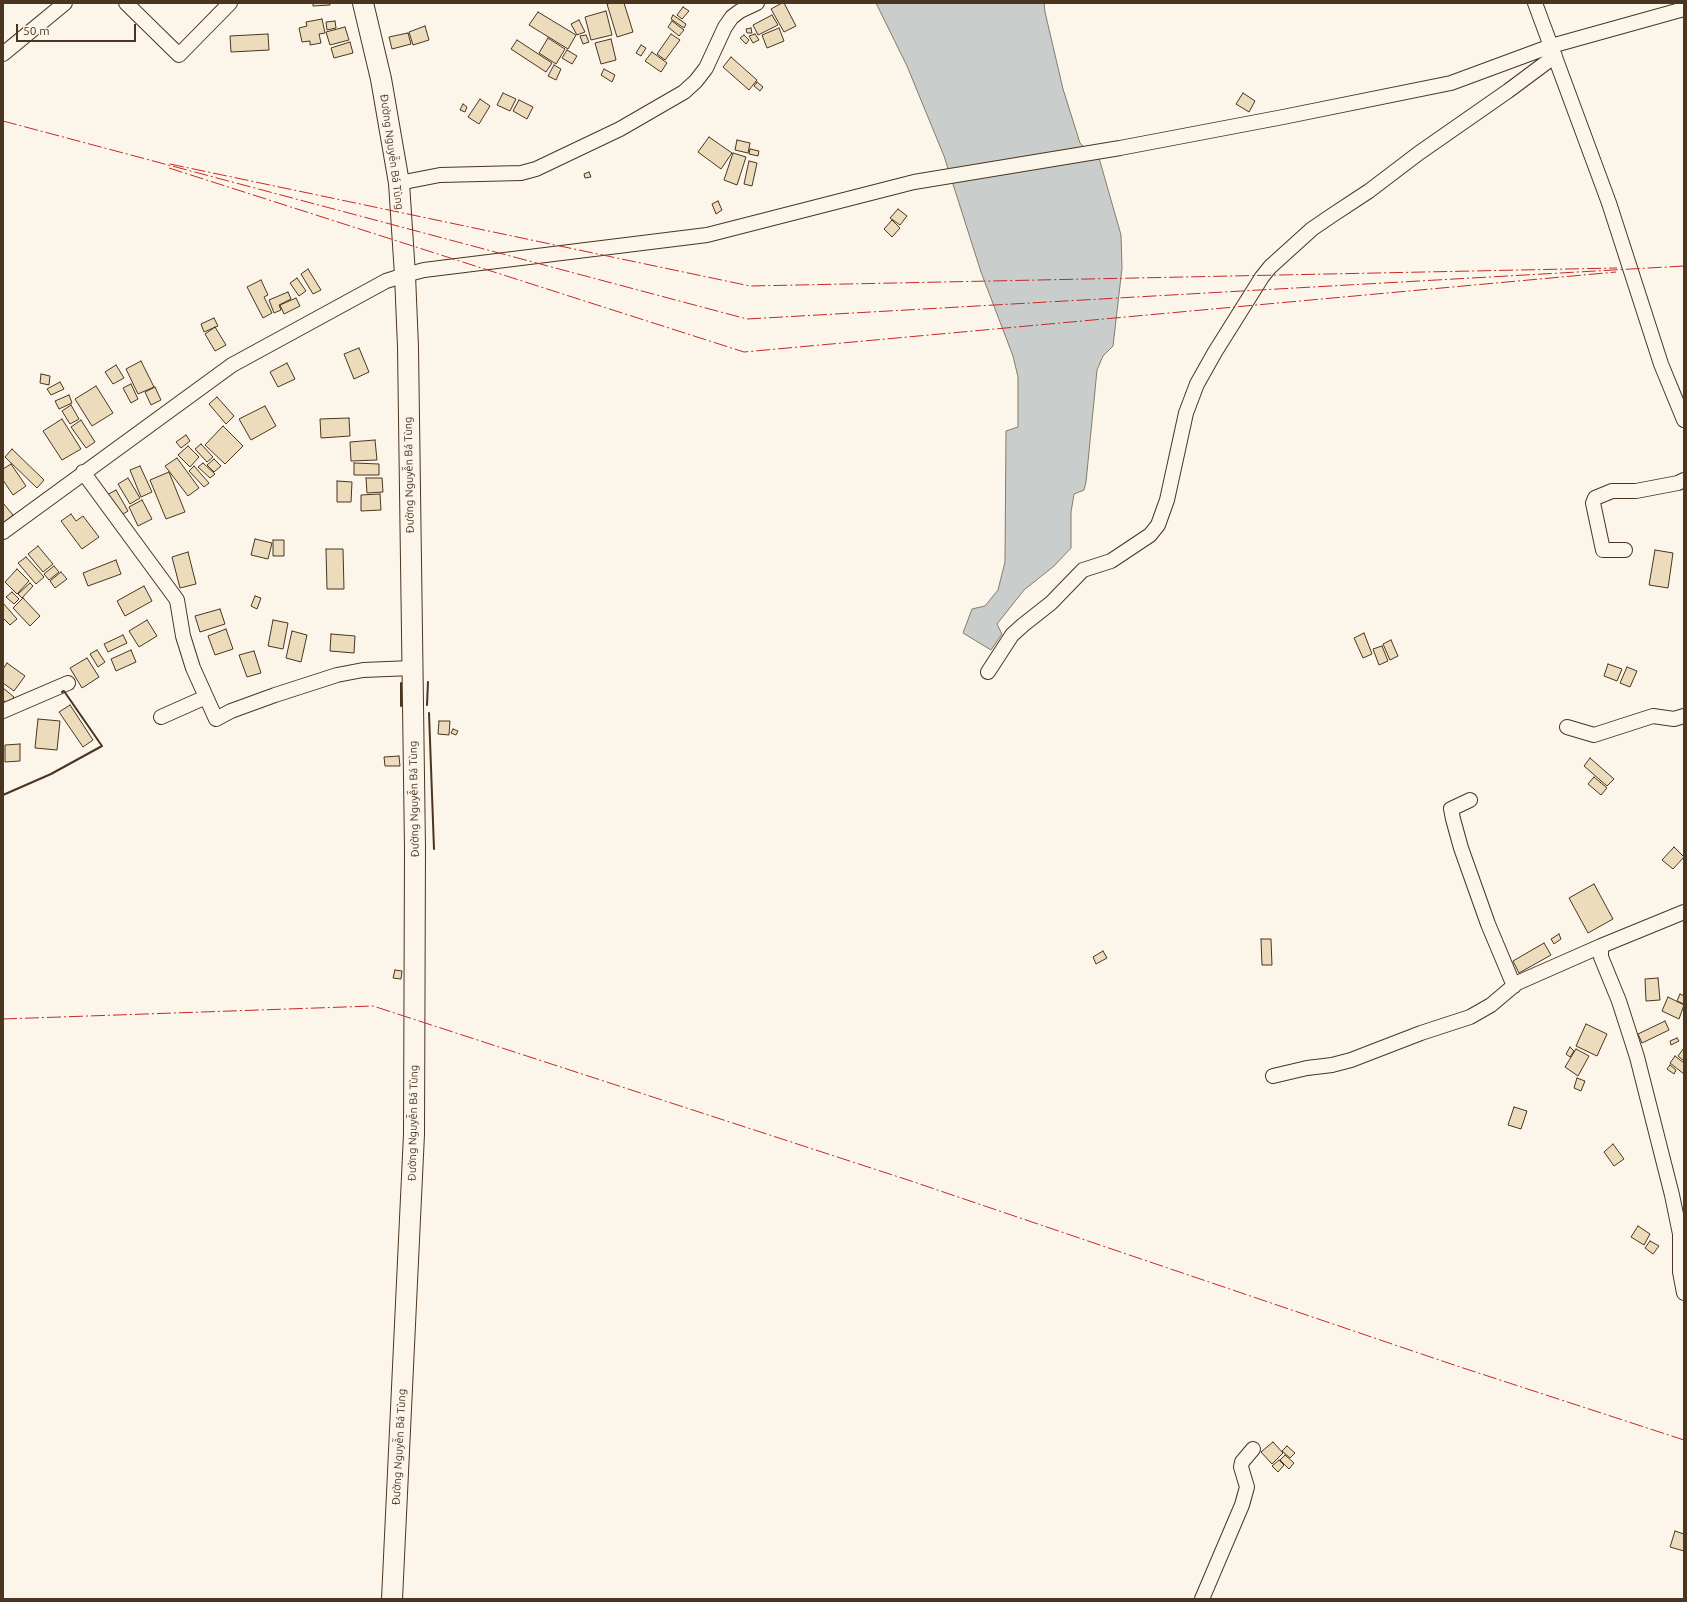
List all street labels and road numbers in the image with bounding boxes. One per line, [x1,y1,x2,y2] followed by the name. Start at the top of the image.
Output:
[377,93,407,211] street label: Đường Nguyễn Bá Tùng
[401,417,417,533] street label: Đường Nguyễn Bá Tùng
[406,741,422,857] street label: Đường Nguyễn Bá Tùng
[405,1065,421,1181] street label: Đường Nguyễn Bá Tùng
[389,1389,409,1505] street label: Đường Nguyễn Bá Tùng

